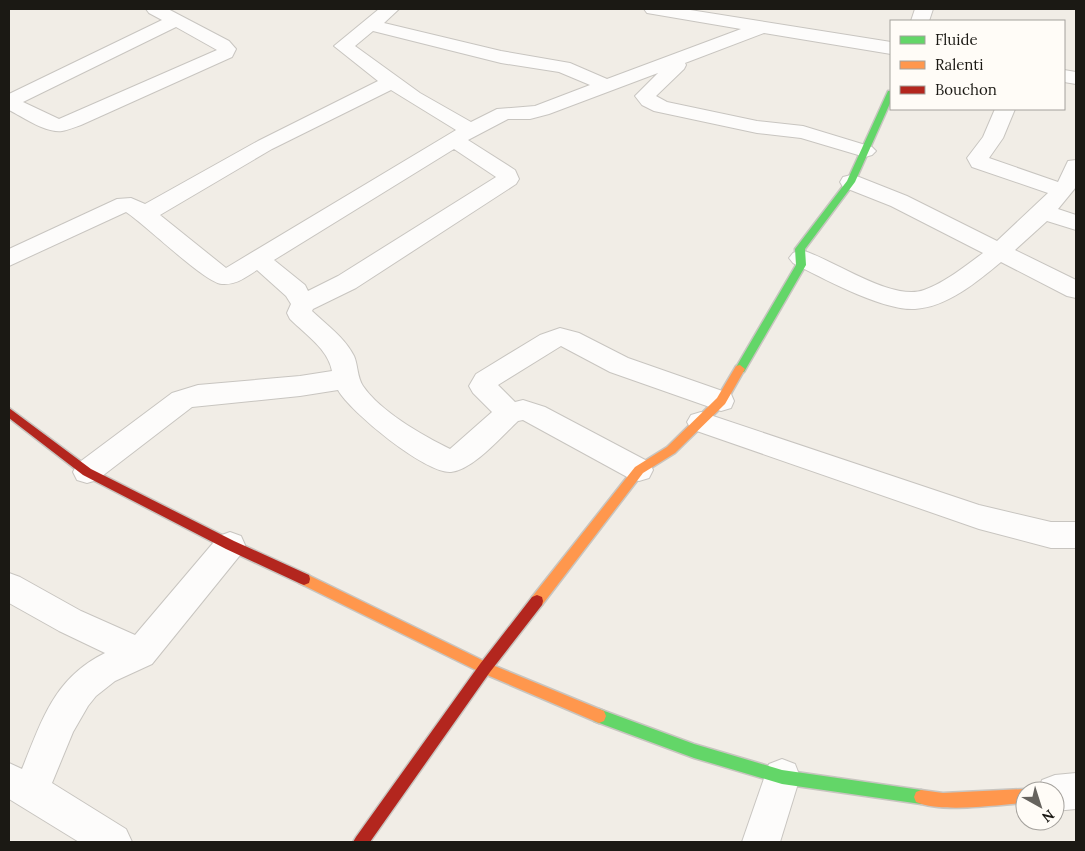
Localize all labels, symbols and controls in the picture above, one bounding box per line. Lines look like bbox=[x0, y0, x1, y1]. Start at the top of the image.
legend bbox=[890, 20, 1065, 110]
text: Fluide bbox=[935, 30, 978, 49]
text: Ralenti bbox=[935, 55, 983, 74]
text: Bouchon bbox=[935, 80, 997, 99]
north arrow bbox=[1015, 781, 1065, 831]
text: N bbox=[1038, 806, 1058, 827]

